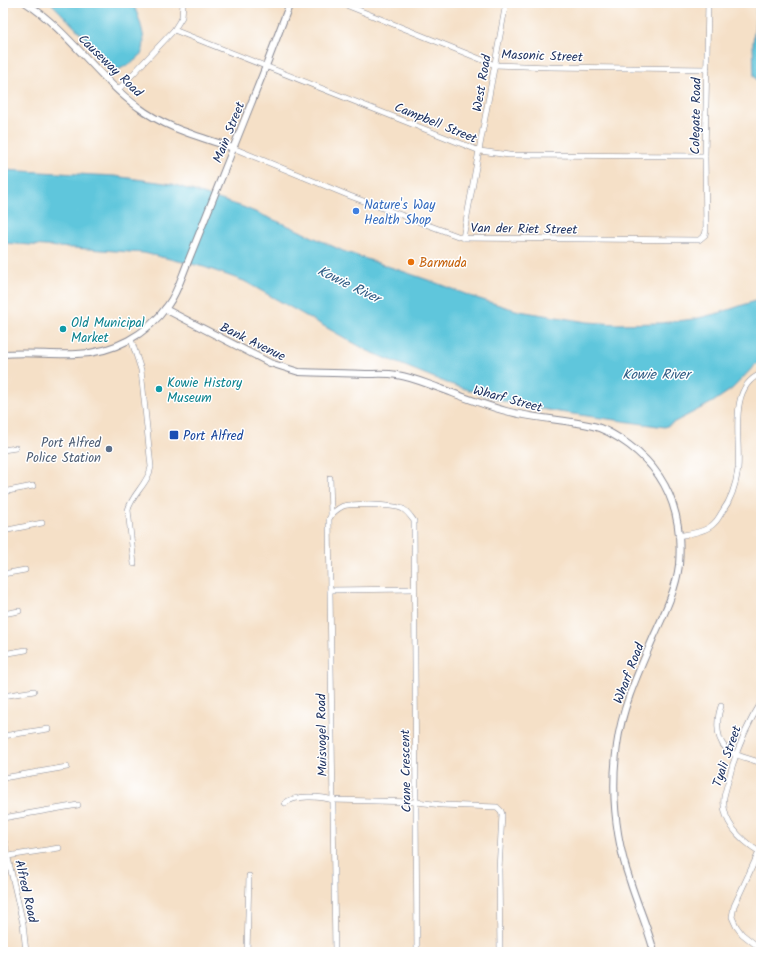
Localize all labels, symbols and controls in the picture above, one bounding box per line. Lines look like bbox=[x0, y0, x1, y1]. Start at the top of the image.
street label: Causeway Road bbox=[73, 29, 148, 103]
street label: Masonic Street bbox=[501, 45, 584, 68]
street label: West Road bbox=[467, 52, 498, 114]
street label: Colegate Road bbox=[685, 77, 708, 155]
street label: Campbell Street bbox=[391, 97, 481, 150]
street label: Main Street bbox=[208, 98, 252, 166]
place label: Nature's Way Health Shop bbox=[364, 195, 436, 231]
marker: Nature's Way Health Shop bbox=[351, 206, 361, 216]
street label: Van der Riet Street bbox=[470, 218, 578, 241]
place label: Barmuda bbox=[419, 253, 467, 274]
marker: Barmuda bbox=[406, 257, 416, 267]
water label: Kowie River bbox=[313, 260, 387, 311]
place label: Old Municipal Market bbox=[71, 313, 145, 349]
street label: Bank Avenue bbox=[216, 317, 289, 367]
marker: Old Municipal Market bbox=[58, 324, 68, 334]
water label: Kowie River bbox=[622, 364, 693, 386]
place label: Kowie History Museum bbox=[167, 373, 243, 409]
street label: Wharf Street bbox=[471, 380, 545, 419]
marker: Kowie History Museum bbox=[154, 384, 164, 394]
place label: Port Alfred bbox=[183, 426, 244, 447]
marker: Port Alfred bbox=[168, 429, 180, 441]
place label: Port Alfred Police Station bbox=[26, 433, 102, 469]
marker: Port Alfred Police Station bbox=[104, 444, 114, 454]
street label: Wharf Road bbox=[608, 640, 651, 707]
street label: Muisvogel Road bbox=[311, 693, 334, 777]
street label: Tyali Street bbox=[707, 722, 748, 790]
street label: Crane Crescent bbox=[395, 728, 418, 813]
street label: Alfred Road bbox=[8, 858, 43, 925]

